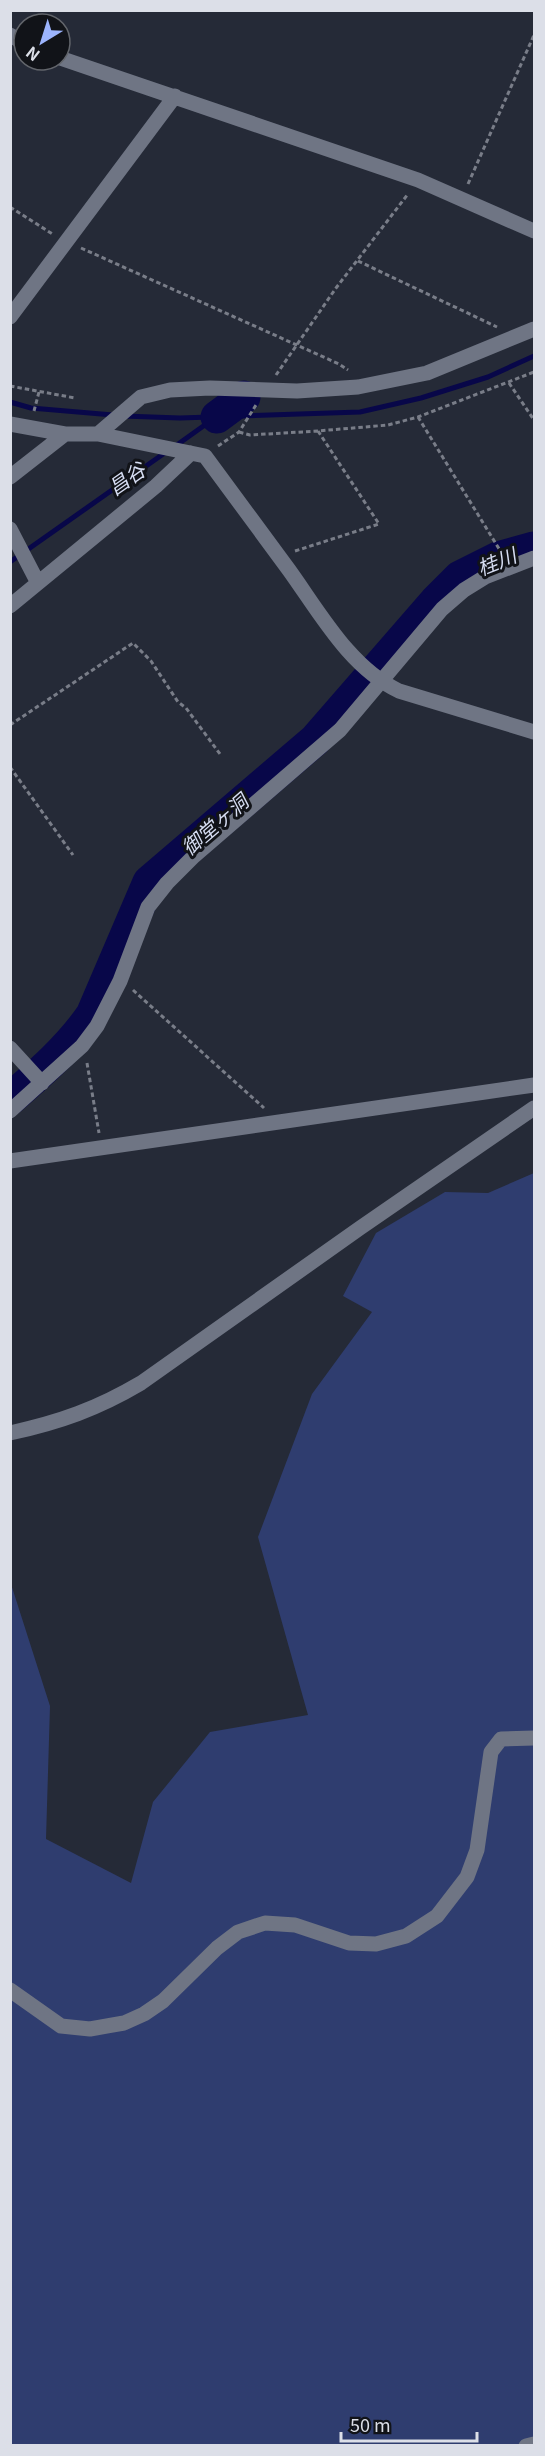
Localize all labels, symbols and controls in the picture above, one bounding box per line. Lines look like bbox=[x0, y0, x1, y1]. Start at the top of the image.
north arrow bbox=[12, 12, 72, 72]
text: N bbox=[20, 41, 44, 68]
water label: 昌谷 bbox=[101, 453, 152, 501]
water label: 桂川 bbox=[472, 539, 522, 582]
water label: 御堂ヶ洞 bbox=[174, 785, 256, 861]
scale bar bbox=[341, 2405, 478, 2443]
text: 50 m bbox=[350, 2411, 391, 2437]

